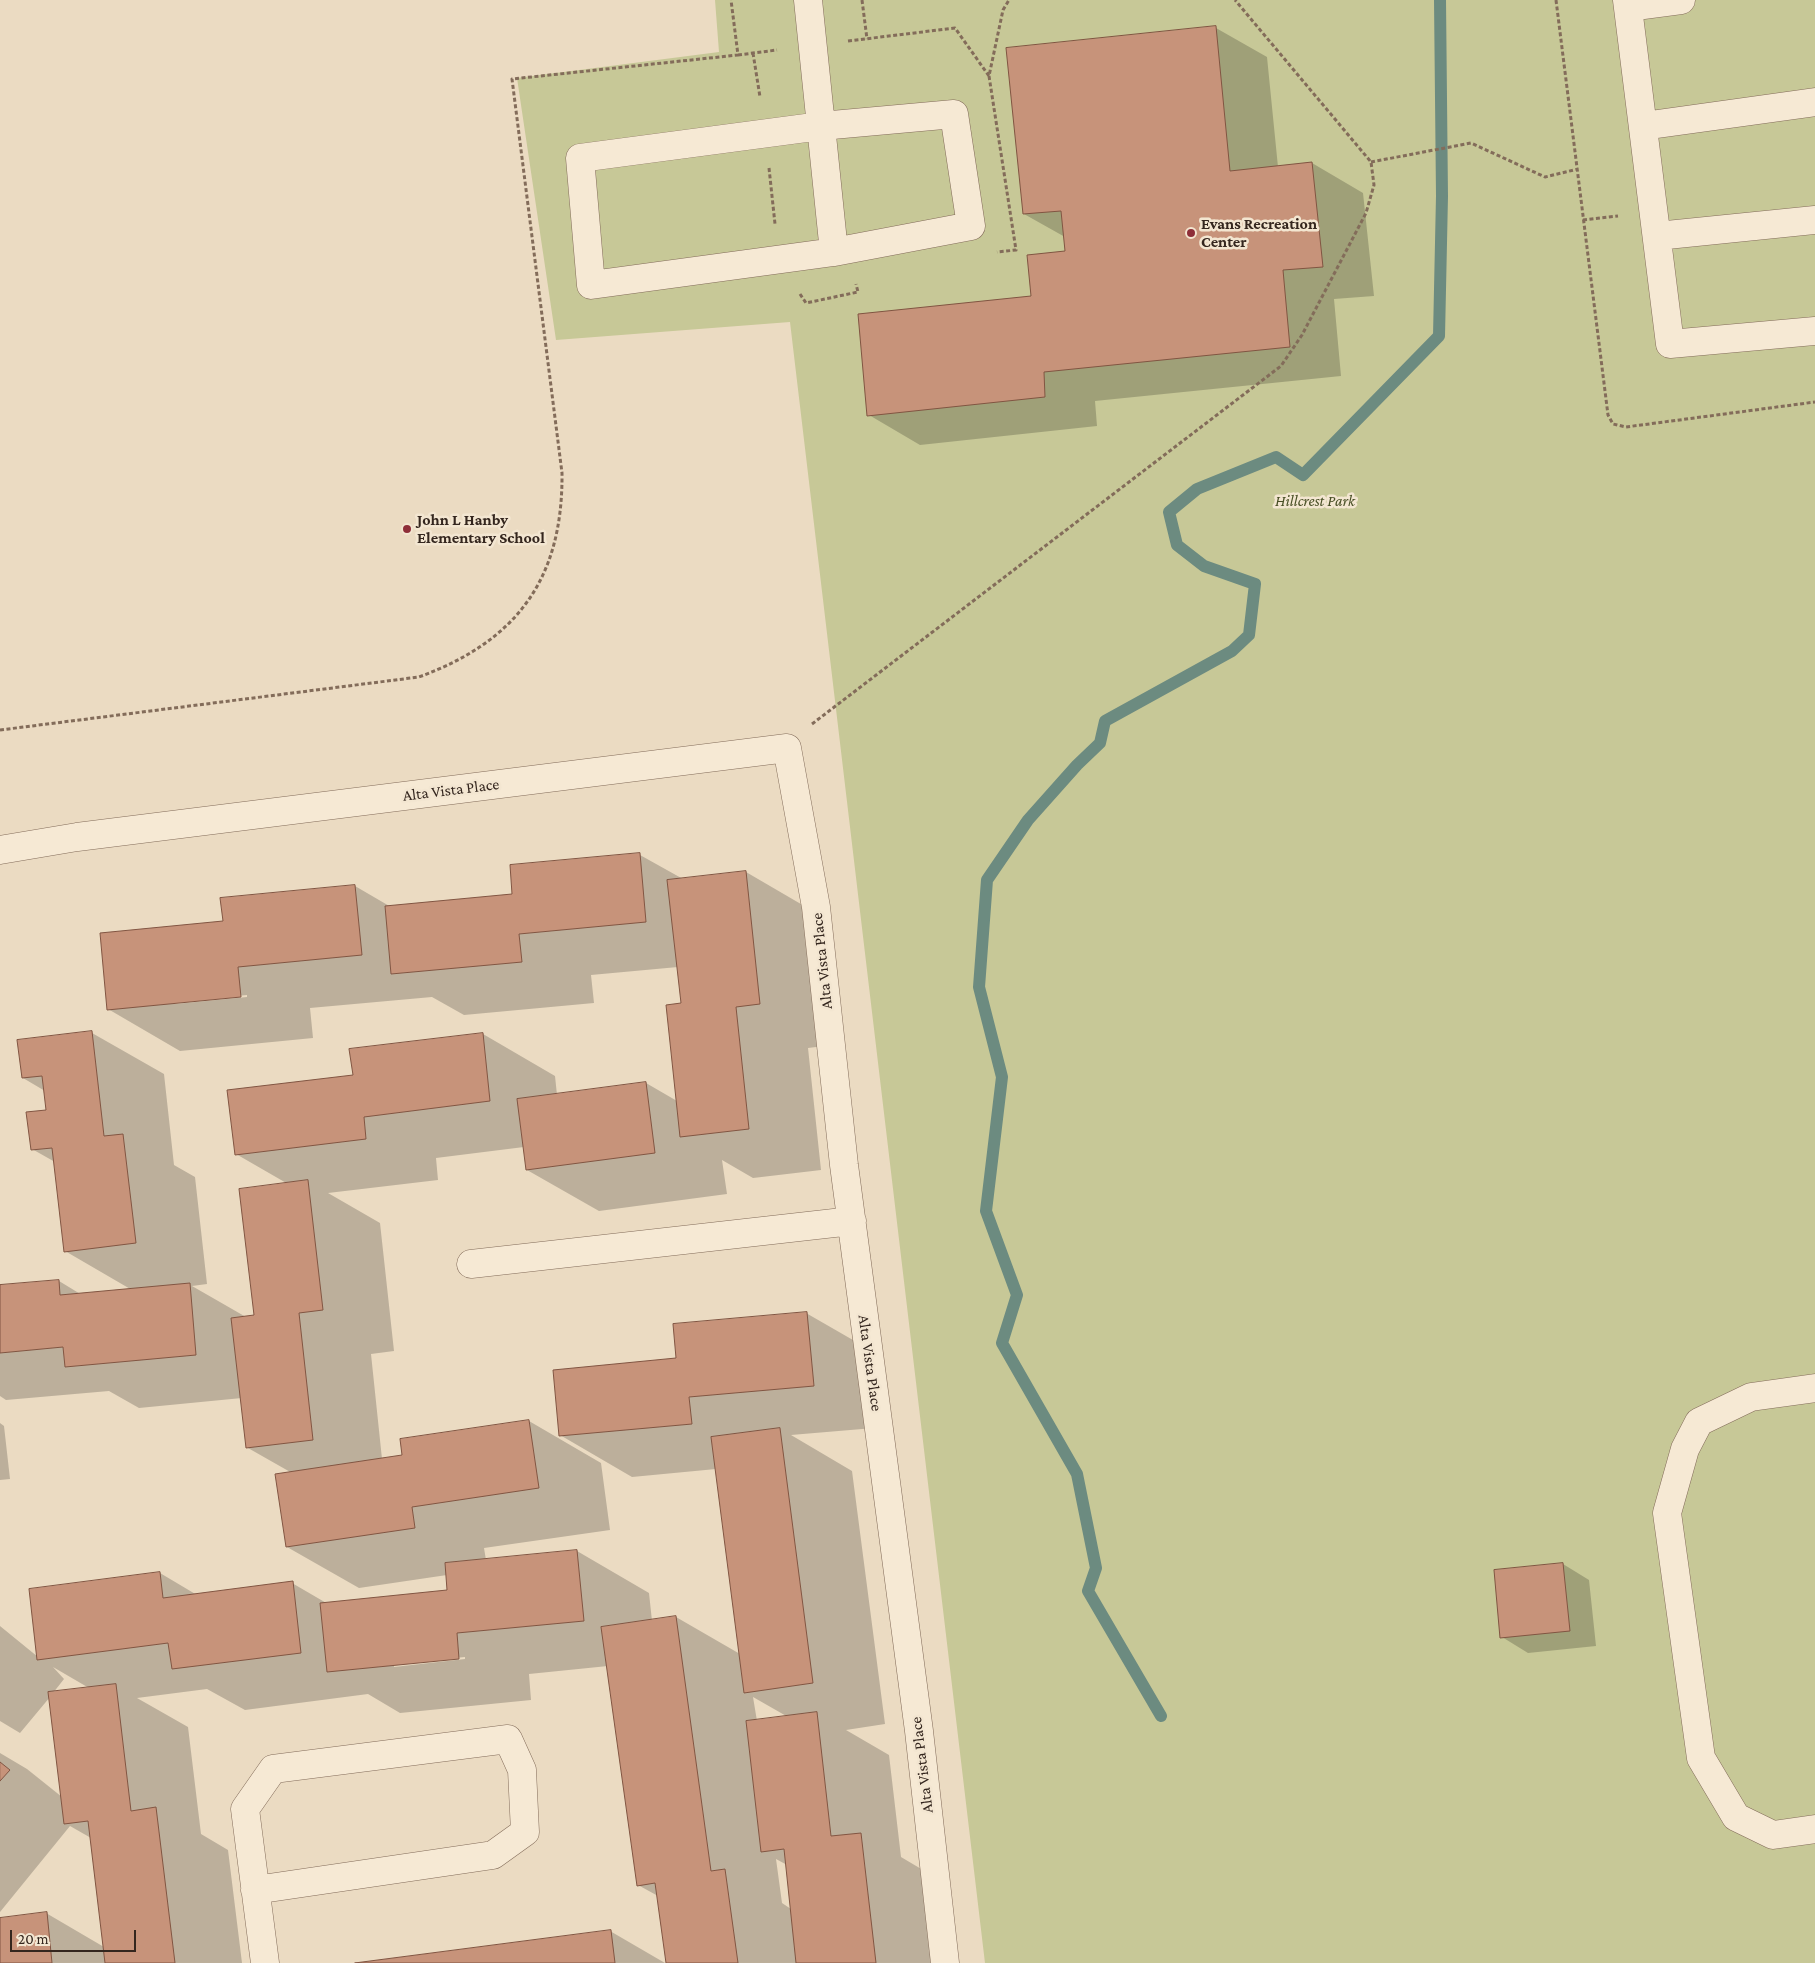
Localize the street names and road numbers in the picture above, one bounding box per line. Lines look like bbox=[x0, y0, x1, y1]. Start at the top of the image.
street label: Alta Vista Place bbox=[402, 775, 500, 805]
street label: Alta Vista Place bbox=[807, 912, 837, 1010]
street label: Alta Vista Place bbox=[854, 1314, 886, 1412]
street label: Alta Vista Place bbox=[907, 1716, 937, 1814]

